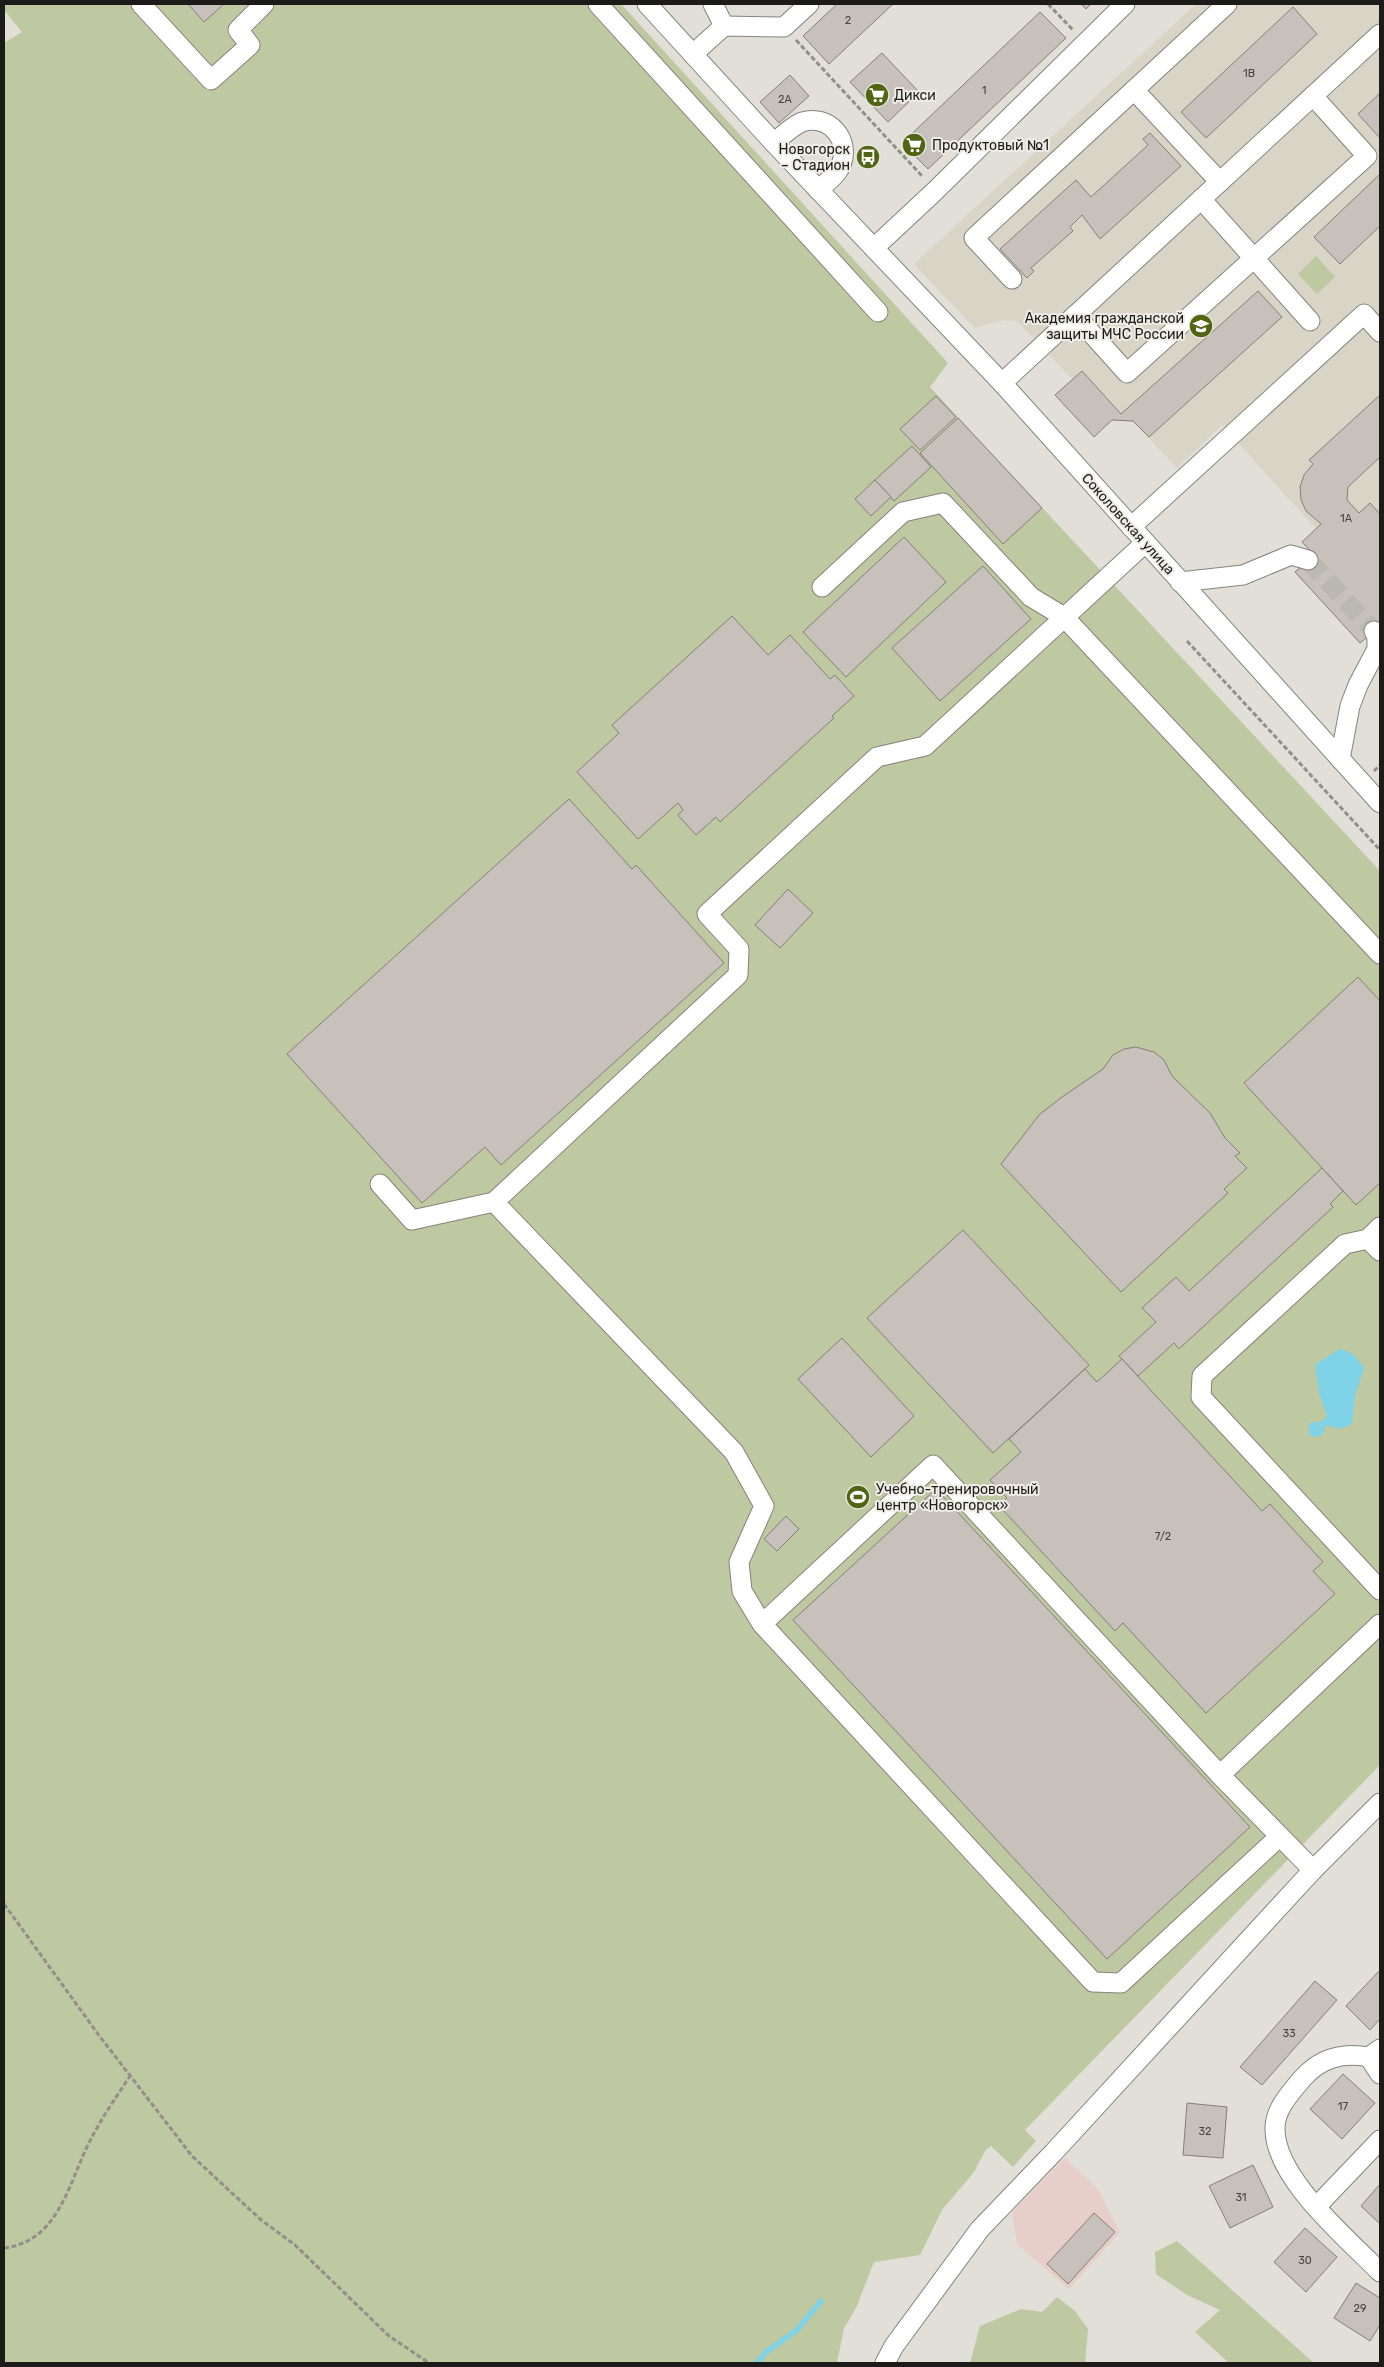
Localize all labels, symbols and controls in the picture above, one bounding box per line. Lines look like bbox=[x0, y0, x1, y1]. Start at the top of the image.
house number: 2 bbox=[845, 14, 851, 27]
house number: 1В bbox=[1243, 67, 1255, 80]
supermarket icon: Дикси bbox=[864, 82, 890, 108]
house number: 1 bbox=[982, 84, 986, 97]
place label: Дикси bbox=[894, 87, 936, 104]
house number: 2А bbox=[778, 93, 793, 106]
supermarket icon: Продуктовый №1 bbox=[901, 132, 927, 158]
place label: Продуктовый №1 bbox=[932, 137, 1049, 154]
place label: Новогорск – Стадион bbox=[779, 141, 850, 174]
bus stop icon: Новогорск – Стадион bbox=[855, 144, 881, 170]
place label: Академия гражданской защиты МЧС России bbox=[1025, 310, 1184, 343]
school or university icon: Академия гражданской защиты МЧС России bbox=[1188, 313, 1214, 339]
street label: Соколовская улица bbox=[1078, 470, 1178, 578]
house number: 1А bbox=[1340, 512, 1353, 525]
place label: Учебно-тренировочный центр «Новогорск» bbox=[876, 1481, 1039, 1514]
sports icon: Учебно-тренировочный центр «Новогорск» bbox=[845, 1484, 871, 1510]
house number: 7/2 bbox=[1155, 1530, 1171, 1543]
house number: 33 bbox=[1282, 2027, 1296, 2040]
house number: 17 bbox=[1338, 2100, 1349, 2113]
house number: 32 bbox=[1198, 2125, 1212, 2138]
house number: 31 bbox=[1235, 2191, 1247, 2204]
house number: 30 bbox=[1298, 2254, 1312, 2267]
house number: 29 bbox=[1354, 2302, 1366, 2315]

